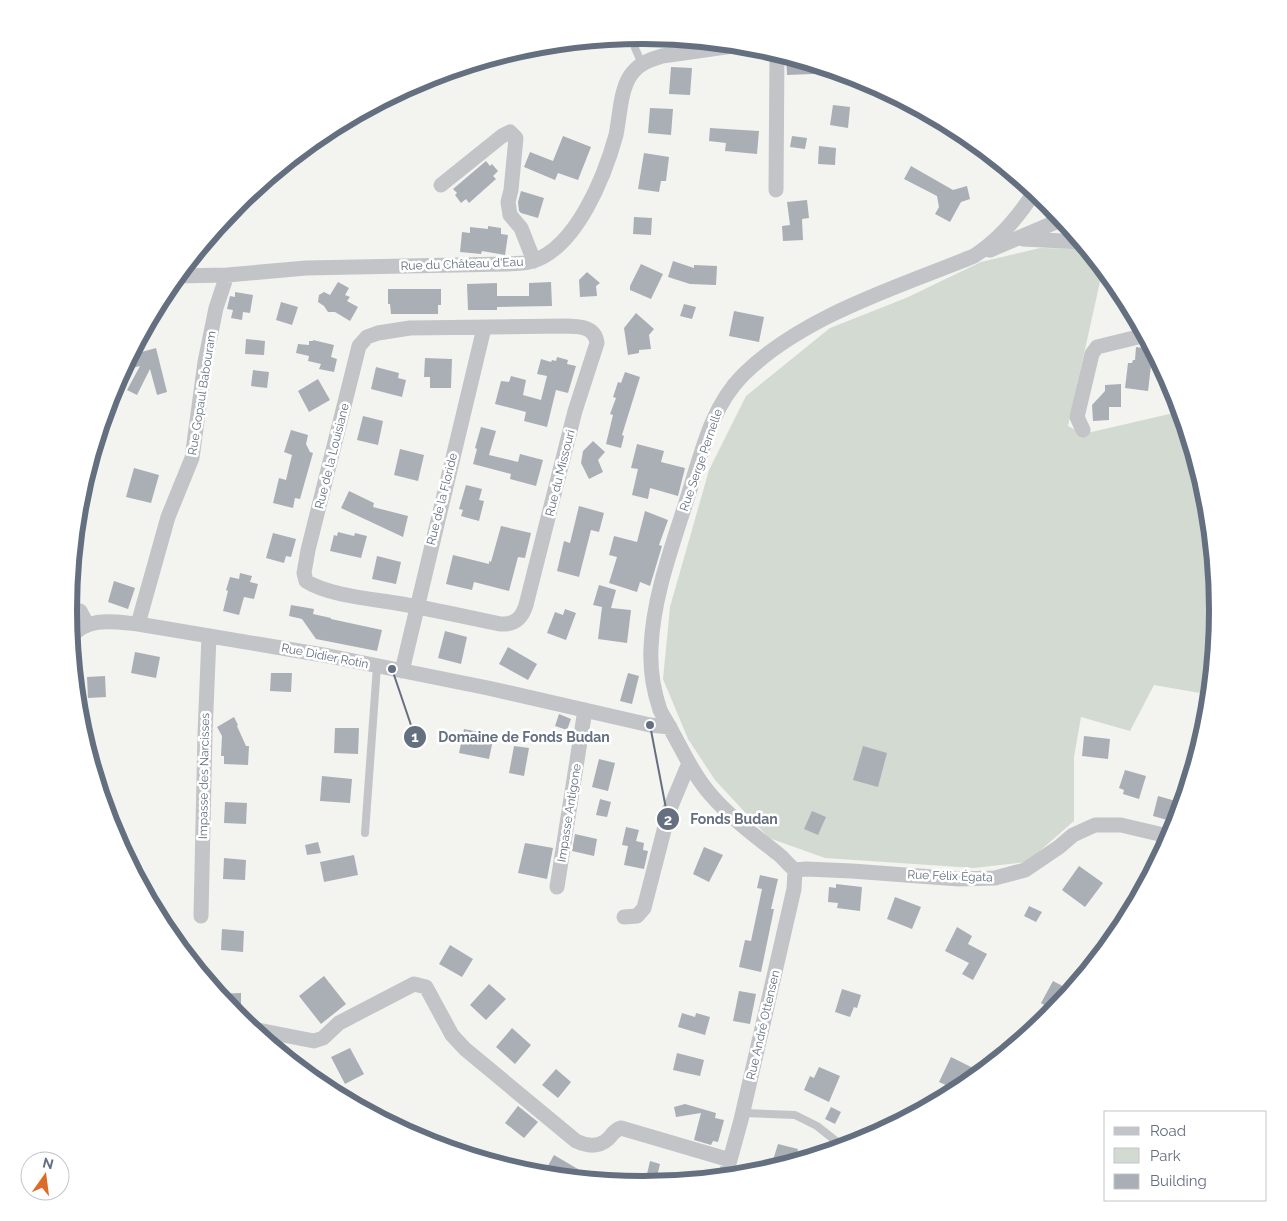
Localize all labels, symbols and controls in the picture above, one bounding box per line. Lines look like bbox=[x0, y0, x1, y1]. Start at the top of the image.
street label: Rue du Château d'Eau bbox=[400, 255, 524, 273]
street label: Rue Gopaul Babouram bbox=[185, 330, 219, 456]
street label: Rue de la Louisiane bbox=[312, 402, 352, 510]
street label: Rue Serge Pernelle bbox=[677, 407, 725, 513]
street label: Rue du Missouri bbox=[543, 428, 577, 518]
street label: Rue de la Floride bbox=[424, 452, 460, 546]
street label: Rue Didier Rotin bbox=[280, 641, 370, 671]
street label: Impasse des Narcisses bbox=[196, 712, 212, 839]
callout: Domaine de Fonds Budan bbox=[403, 723, 619, 752]
text: 1 bbox=[411, 728, 419, 746]
text: Domaine de Fonds Budan bbox=[438, 729, 610, 745]
street label: Impasse Antigone bbox=[554, 763, 584, 863]
callout: Fonds Budan bbox=[655, 805, 788, 834]
text: 2 bbox=[664, 811, 672, 829]
text: Fonds Budan bbox=[690, 811, 778, 827]
street label: Rue Félix Égata bbox=[907, 868, 993, 884]
street label: Rue André Ottensen bbox=[744, 969, 782, 1081]
legend bbox=[1104, 1111, 1267, 1201]
text: Road bbox=[1150, 1122, 1186, 1140]
text: Park bbox=[1150, 1147, 1181, 1165]
north arrow bbox=[20, 1151, 70, 1201]
text: N bbox=[41, 1154, 55, 1172]
text: Building bbox=[1150, 1172, 1207, 1190]

